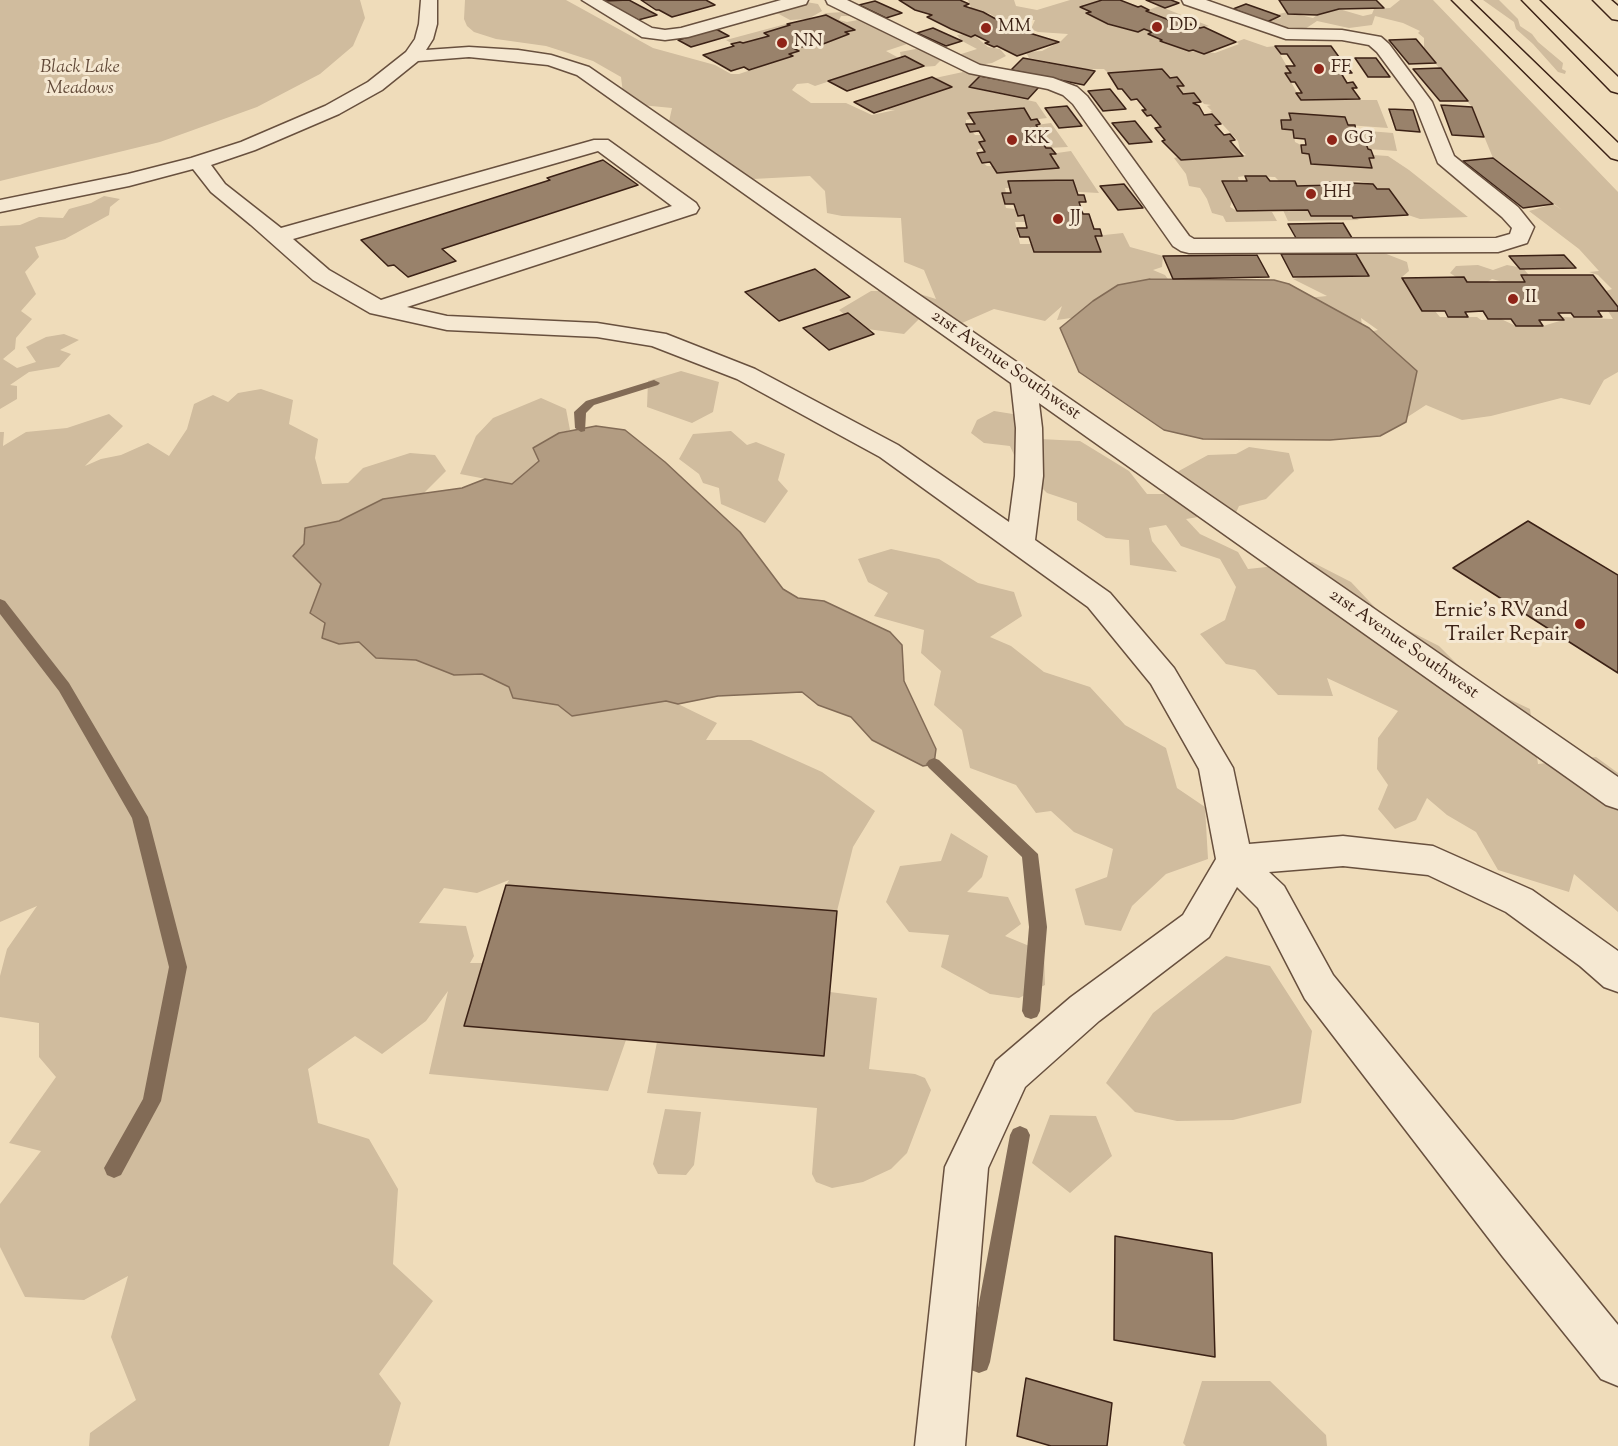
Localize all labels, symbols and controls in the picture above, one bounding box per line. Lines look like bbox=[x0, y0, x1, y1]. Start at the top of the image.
place label: DD bbox=[1169, 16, 1198, 38]
place label: MM bbox=[998, 17, 1031, 39]
marker: DD bbox=[1150, 20, 1164, 34]
marker: MM bbox=[979, 21, 993, 35]
place label: NN bbox=[794, 32, 823, 54]
marker: NN bbox=[775, 36, 789, 50]
park label: Black Lake Meadows bbox=[40, 58, 120, 100]
place label: FF bbox=[1331, 58, 1351, 80]
marker: FF bbox=[1312, 62, 1326, 76]
place label: KK bbox=[1024, 129, 1050, 151]
place label: GG bbox=[1344, 129, 1373, 151]
marker: KK bbox=[1005, 133, 1019, 147]
marker: GG bbox=[1325, 133, 1339, 147]
place label: HH bbox=[1323, 183, 1351, 205]
marker: HH bbox=[1304, 187, 1318, 201]
place label: JJ bbox=[1070, 208, 1080, 230]
marker: JJ bbox=[1051, 212, 1065, 226]
place label: II bbox=[1525, 288, 1537, 310]
marker: II bbox=[1506, 292, 1520, 306]
street label: 21st Avenue Southwest bbox=[926, 306, 1084, 426]
street label: 21st Avenue Southwest bbox=[1324, 585, 1482, 705]
place label: Ernie's RV and Trailer Repair bbox=[1434, 599, 1568, 649]
marker: Ernie's RV and Trailer Repair bbox=[1573, 617, 1587, 631]

